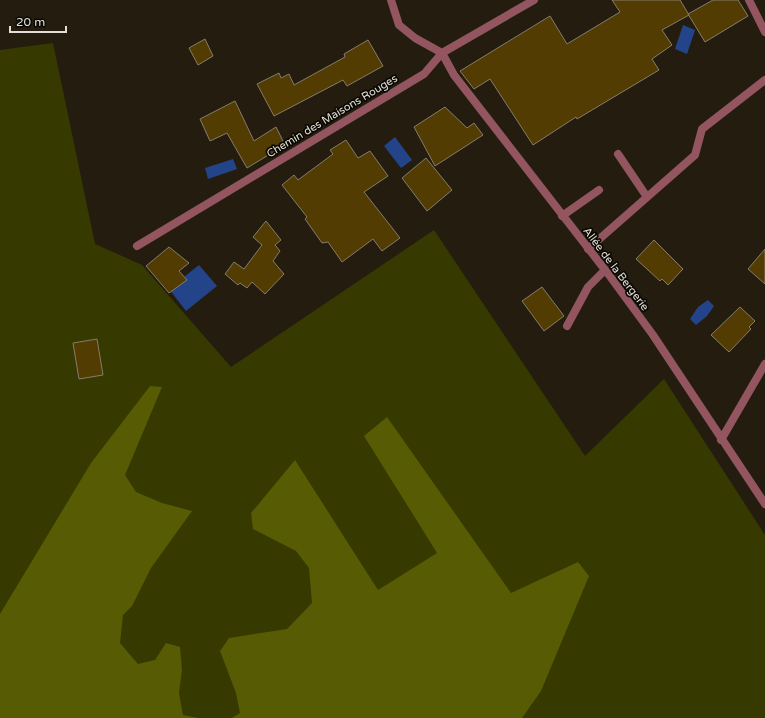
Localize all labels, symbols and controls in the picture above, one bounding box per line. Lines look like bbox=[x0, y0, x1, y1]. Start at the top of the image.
scale bar bbox=[10, 8, 66, 34]
text: 20 m bbox=[16, 15, 45, 29]
street label: Chemin des Maisons Rouges bbox=[264, 72, 400, 160]
street label: Allée de la Bergerie bbox=[580, 225, 652, 313]

